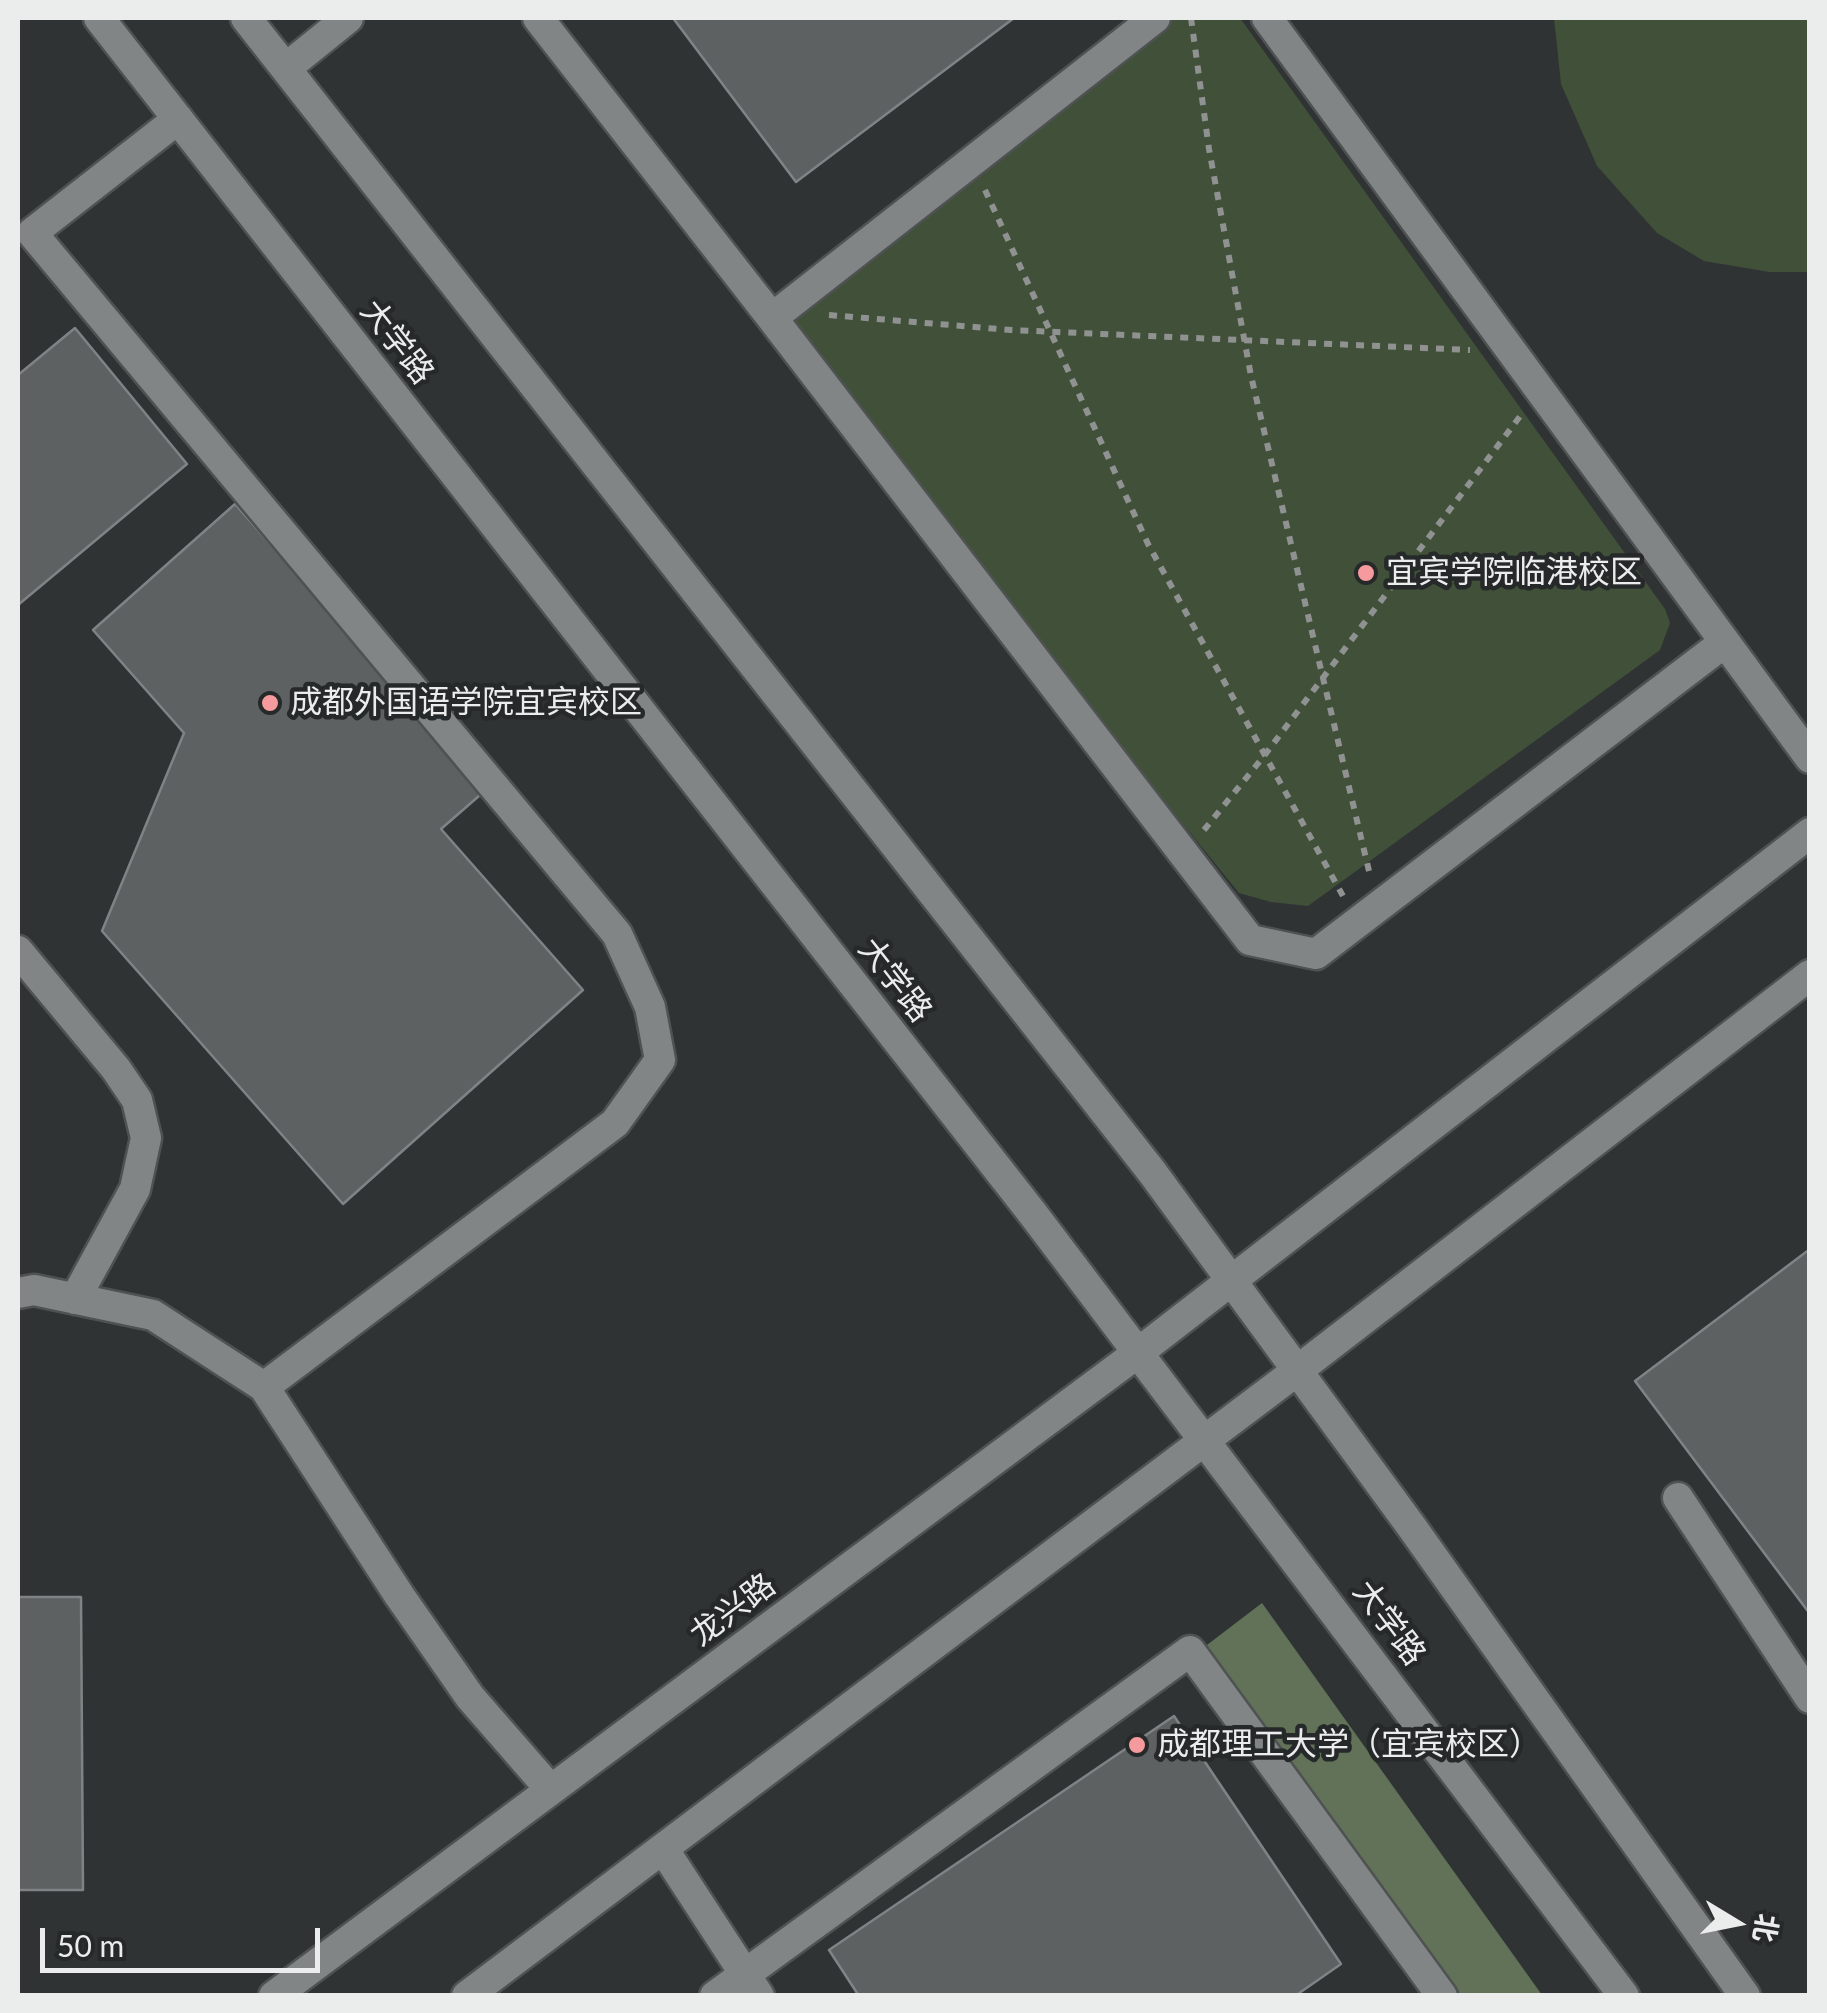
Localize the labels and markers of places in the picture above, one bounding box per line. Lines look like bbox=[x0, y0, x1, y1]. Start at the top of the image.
place label: 宜宾学院临港校区 bbox=[1386, 554, 1642, 592]
marker: 宜宾学院临港校区 bbox=[1355, 562, 1377, 584]
place label: 成都外国语学院宜宾校区 bbox=[290, 684, 642, 722]
marker: 成都外国语学院宜宾校区 bbox=[259, 692, 281, 714]
place label: 成都理工大学（宜宾校区） bbox=[1157, 1726, 1541, 1764]
marker: 成都理工大学（宜宾校区） bbox=[1126, 1734, 1148, 1756]

